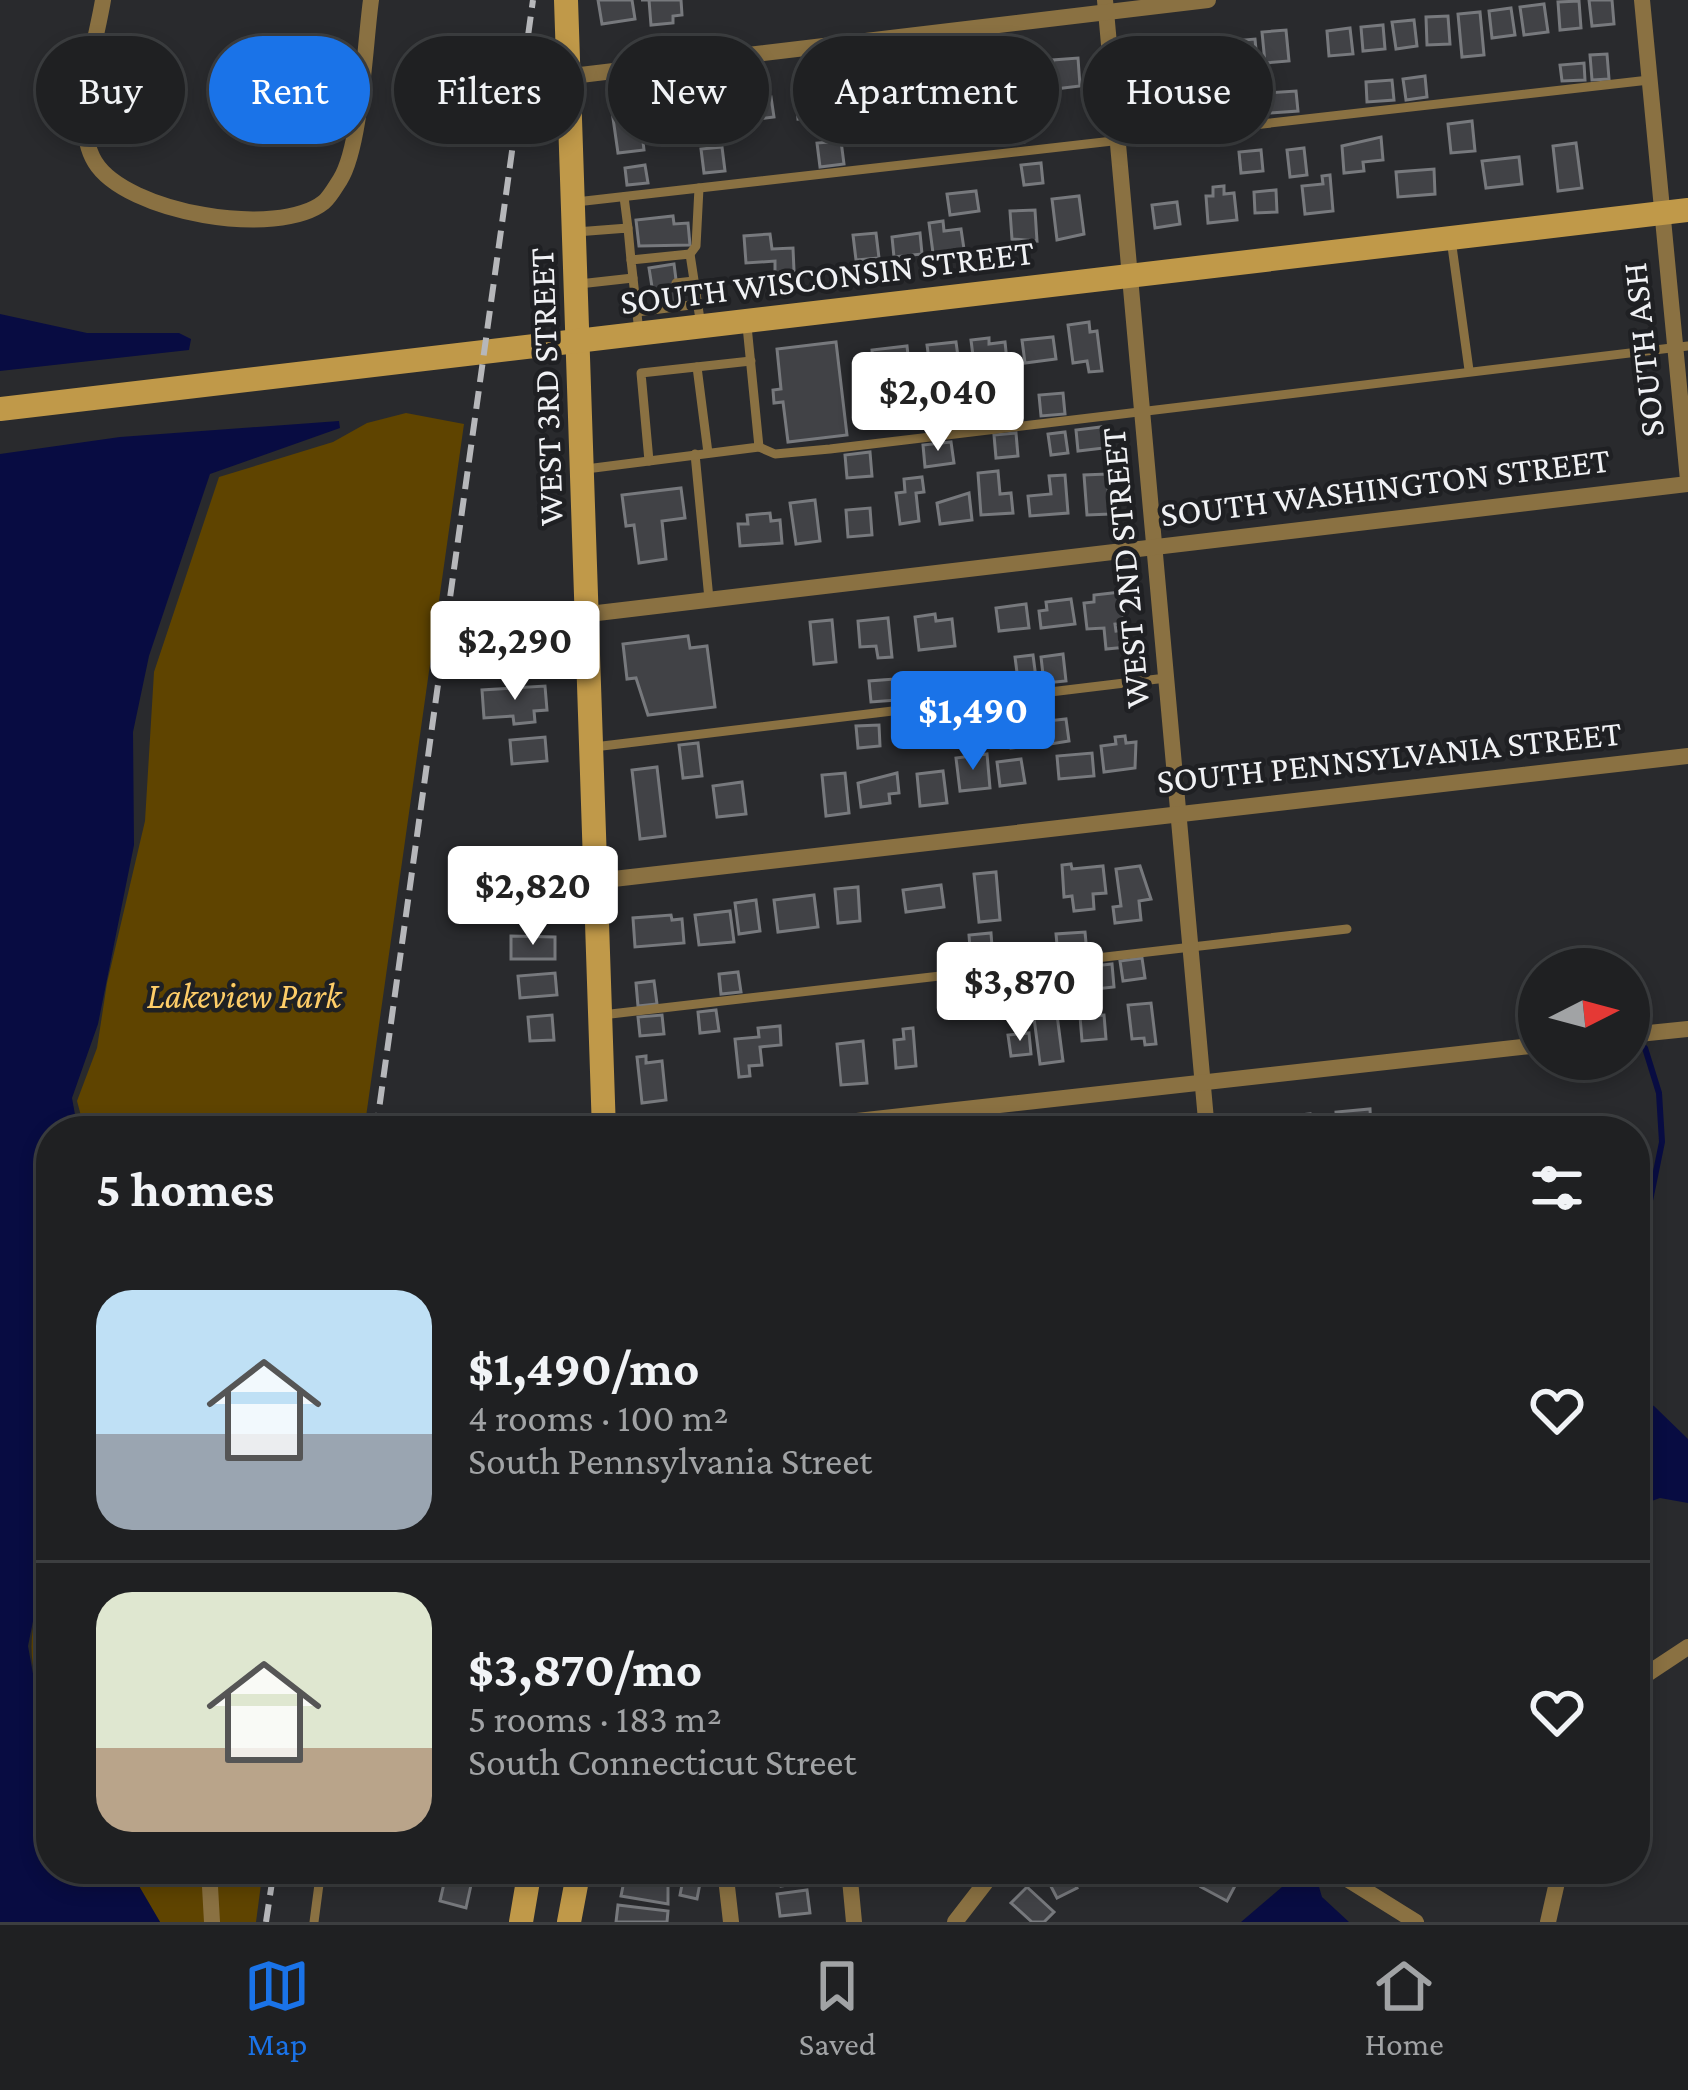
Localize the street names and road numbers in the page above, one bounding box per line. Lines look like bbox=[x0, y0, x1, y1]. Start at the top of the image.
street label: SOUTH WISCONSIN STREET bbox=[618, 232, 1037, 322]
street label: WEST 3RD STREET bbox=[521, 247, 571, 527]
street label: SOUTH ASH bbox=[1614, 261, 1672, 439]
street label: WEST 2ND STREET bbox=[1093, 426, 1157, 710]
street label: SOUTH WASHINGTON STREET bbox=[1158, 440, 1612, 534]
street label: SOUTH PENNSYLVANIA STREET bbox=[1155, 713, 1623, 801]

